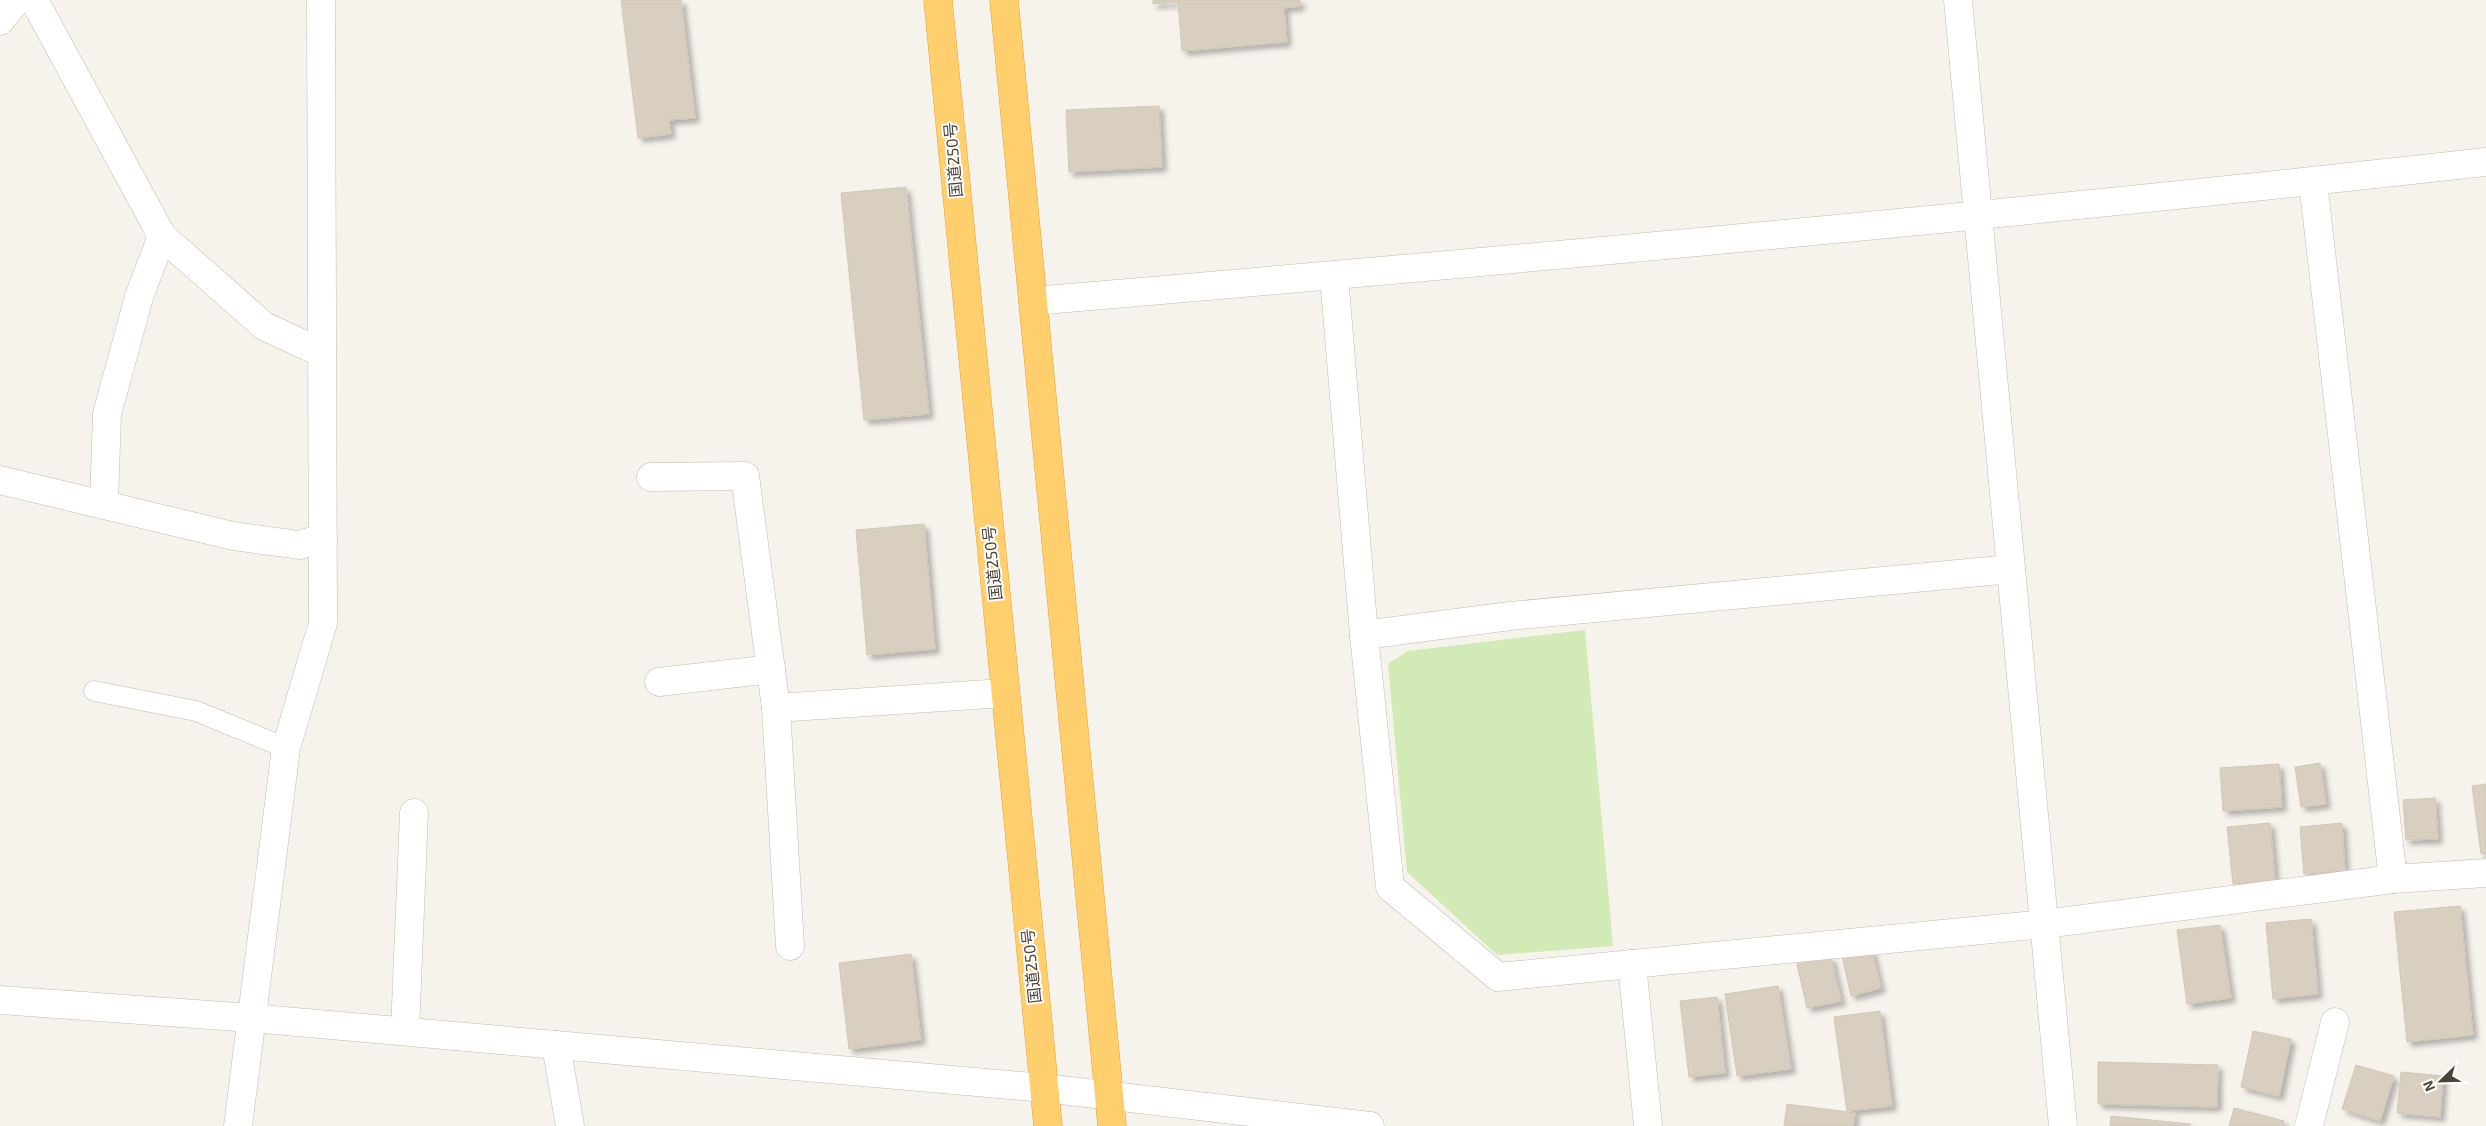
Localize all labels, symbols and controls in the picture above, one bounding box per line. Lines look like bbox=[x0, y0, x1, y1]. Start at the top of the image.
street label: 国道250号 bbox=[940, 122, 965, 198]
street label: 国道250号 bbox=[978, 525, 1005, 601]
street label: 国道250号 bbox=[1017, 928, 1044, 1004]
north arrow bbox=[2416, 1056, 2466, 1106]
text: N bbox=[2419, 1078, 2438, 1094]

